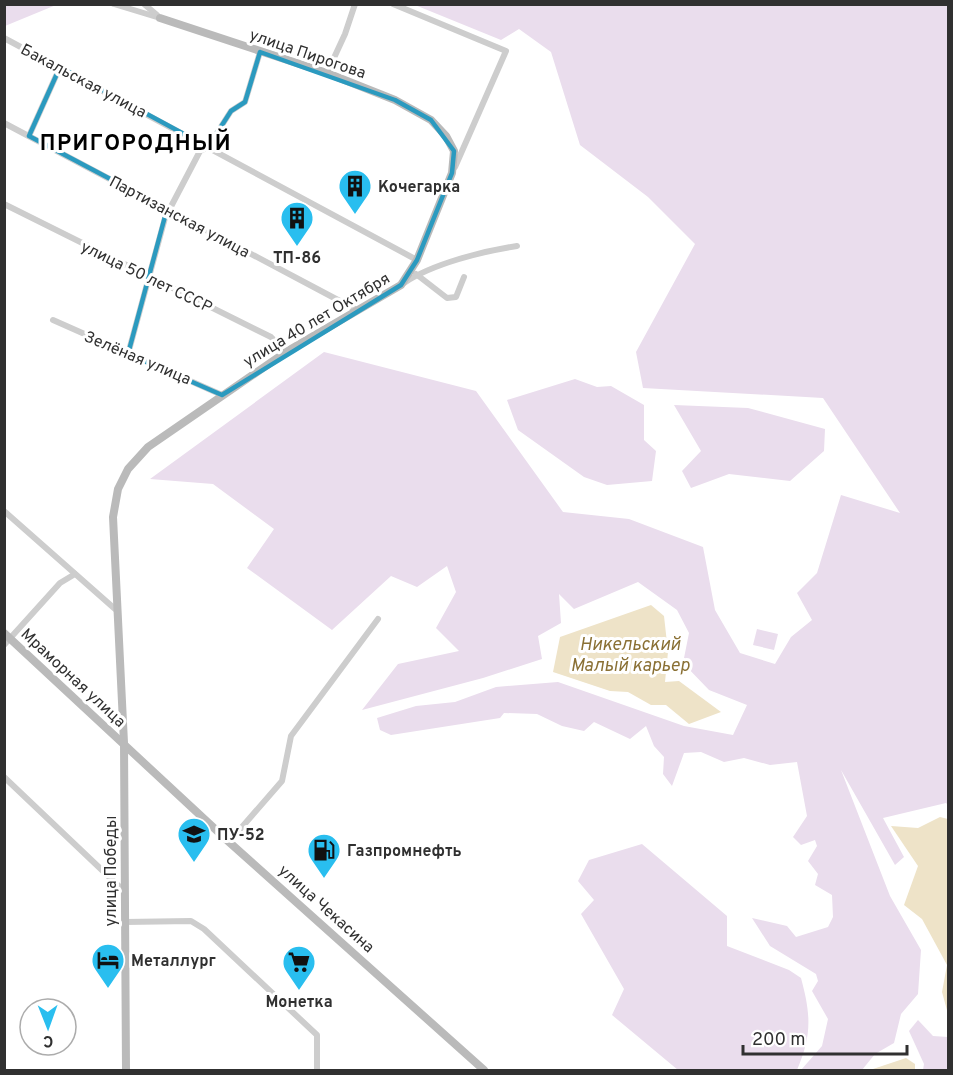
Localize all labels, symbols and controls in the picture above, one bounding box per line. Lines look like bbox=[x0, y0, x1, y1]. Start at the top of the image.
street label: улица Пирогова bbox=[247, 26, 368, 84]
street label: Бакальская улица bbox=[17, 40, 149, 123]
district label: ПРИГОРОДНЫЙ bbox=[40, 128, 232, 158]
building icon: Кочегарка bbox=[337, 168, 373, 215]
street label: Партизанская улица bbox=[105, 172, 253, 263]
place label: Кочегарка bbox=[378, 178, 460, 198]
building icon: ТП-86 bbox=[279, 200, 315, 247]
street label: улица 50 лет СССР bbox=[77, 237, 215, 318]
place label: ТП-86 bbox=[273, 249, 321, 269]
street label: улица 40 лет Октября bbox=[240, 269, 394, 372]
street label: Зелёная улица bbox=[81, 327, 194, 390]
street label: Мраморная улица bbox=[16, 625, 129, 732]
water label: Никельский Малый карьер bbox=[570, 634, 690, 678]
street label: улица Победы bbox=[102, 816, 122, 926]
school or university icon: ПУ-52 bbox=[176, 816, 212, 863]
place label: ПУ-52 bbox=[217, 826, 264, 846]
fuel station icon: Газпромнефть bbox=[306, 832, 342, 879]
place label: Газпромнефть bbox=[347, 842, 462, 862]
street label: улица Чекасина bbox=[273, 861, 378, 958]
hotel icon: Металлург bbox=[90, 942, 126, 989]
supermarket icon: Монетка bbox=[281, 944, 317, 991]
place label: Металлург bbox=[131, 952, 216, 972]
place label: Монетка bbox=[265, 993, 333, 1013]
north arrow bbox=[18, 997, 78, 1057]
scale bar bbox=[743, 1018, 906, 1056]
text: 200 m bbox=[752, 1029, 805, 1052]
text: С bbox=[43, 1030, 54, 1050]

